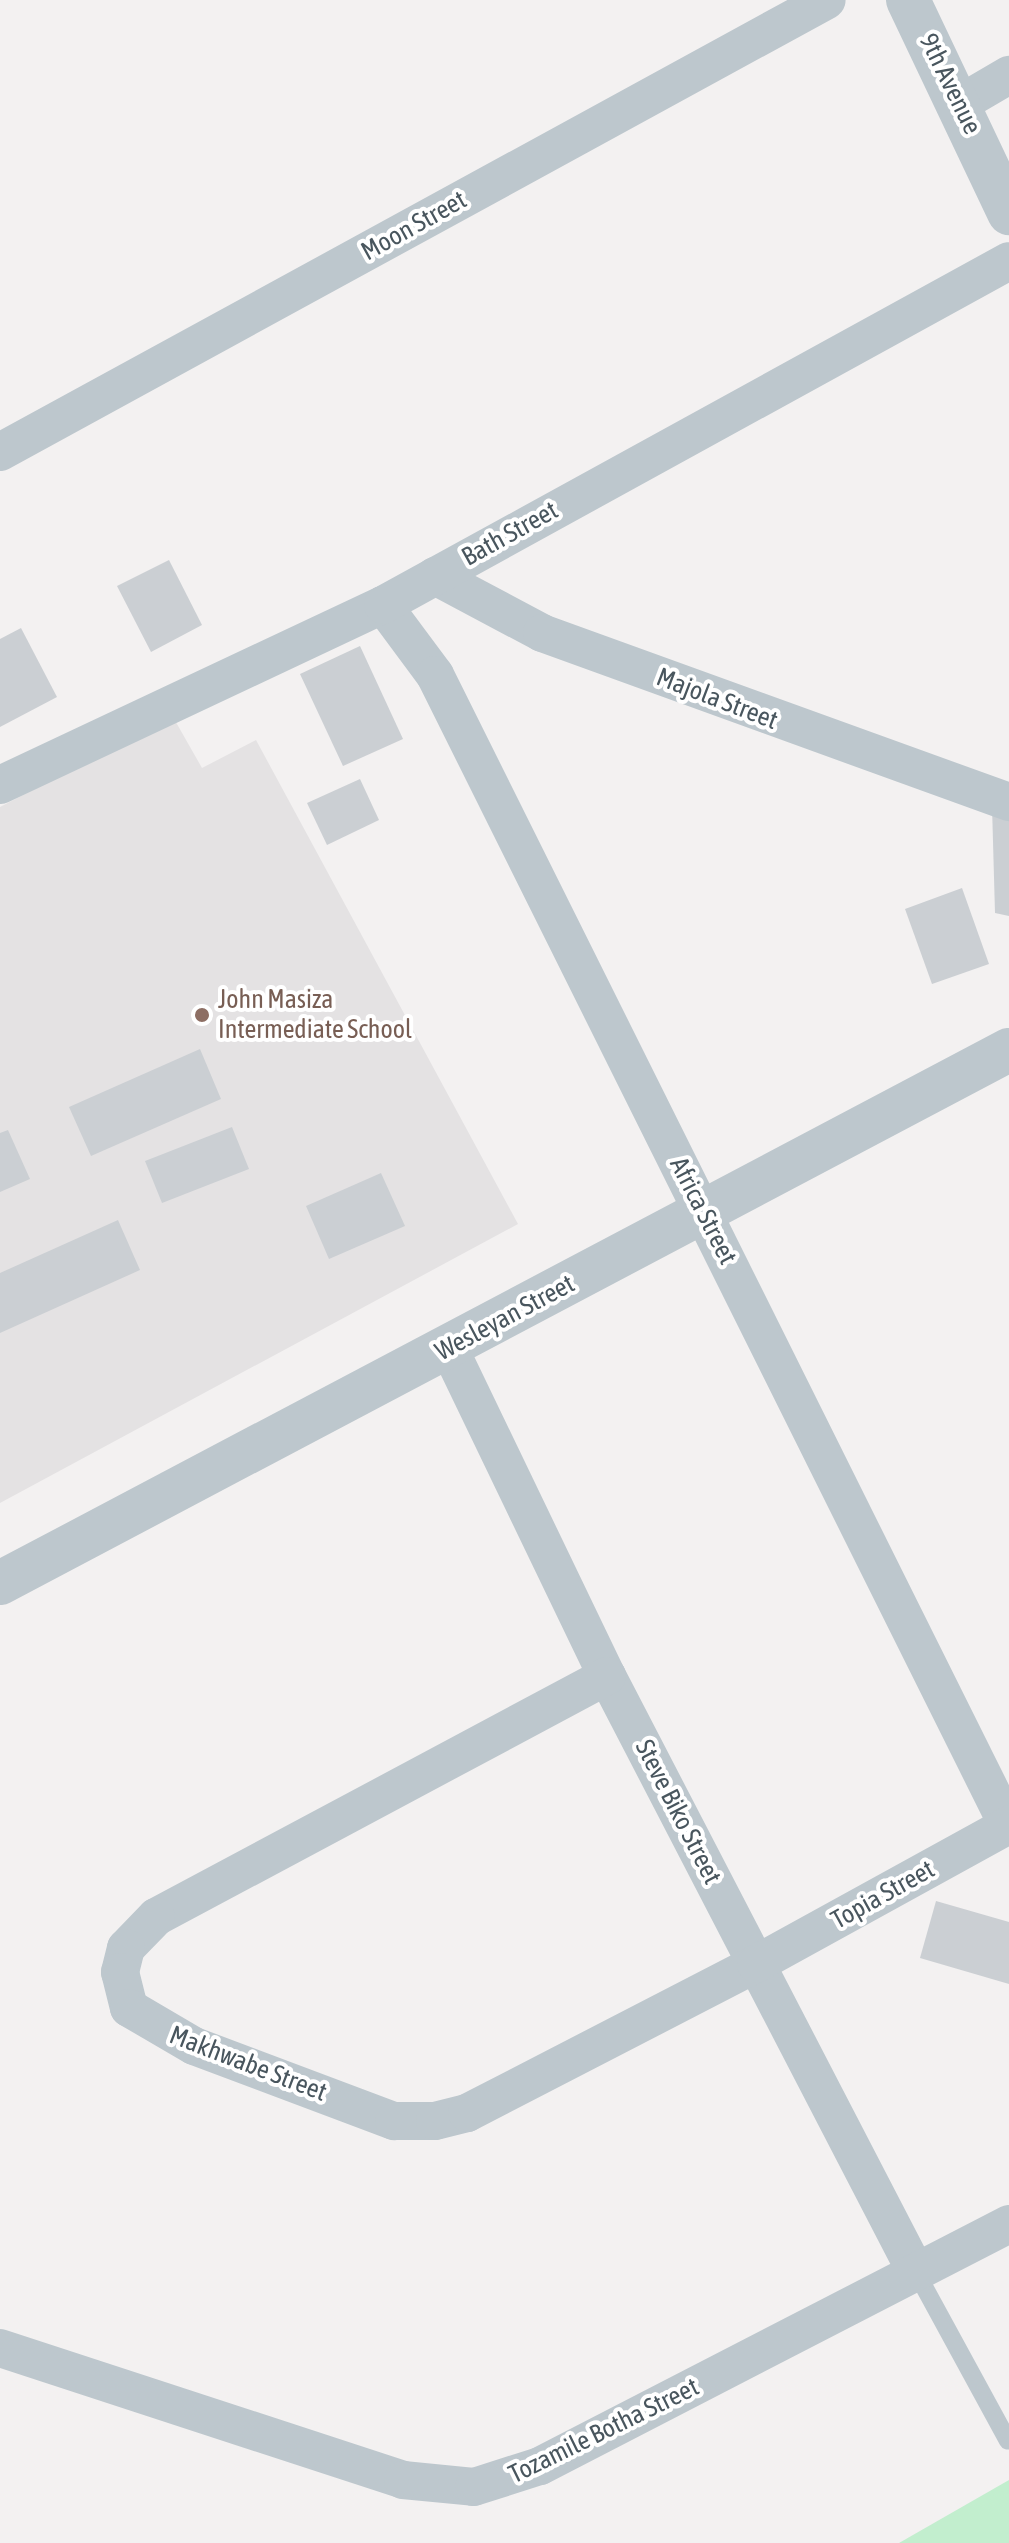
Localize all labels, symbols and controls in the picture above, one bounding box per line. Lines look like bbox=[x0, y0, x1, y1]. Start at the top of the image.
street label: 9th Avenue bbox=[912, 29, 988, 139]
street label: Moon Street bbox=[356, 184, 472, 268]
street label: Bath Street bbox=[456, 495, 564, 573]
street label: Majola Street bbox=[652, 662, 782, 736]
place label: John Masiza Intermediate School bbox=[218, 984, 412, 1046]
marker: John Masiza Intermediate School bbox=[193, 1006, 211, 1024]
street label: Africa Street bbox=[663, 1152, 743, 1270]
street label: Wesleyan Street bbox=[430, 1268, 580, 1368]
street label: Steve Biko Street bbox=[628, 1735, 728, 1889]
street label: Topia Street bbox=[826, 1854, 940, 1936]
street label: Makhwabe Street bbox=[165, 2020, 331, 2108]
street label: Tozamile Botha Street bbox=[504, 2372, 704, 2490]

